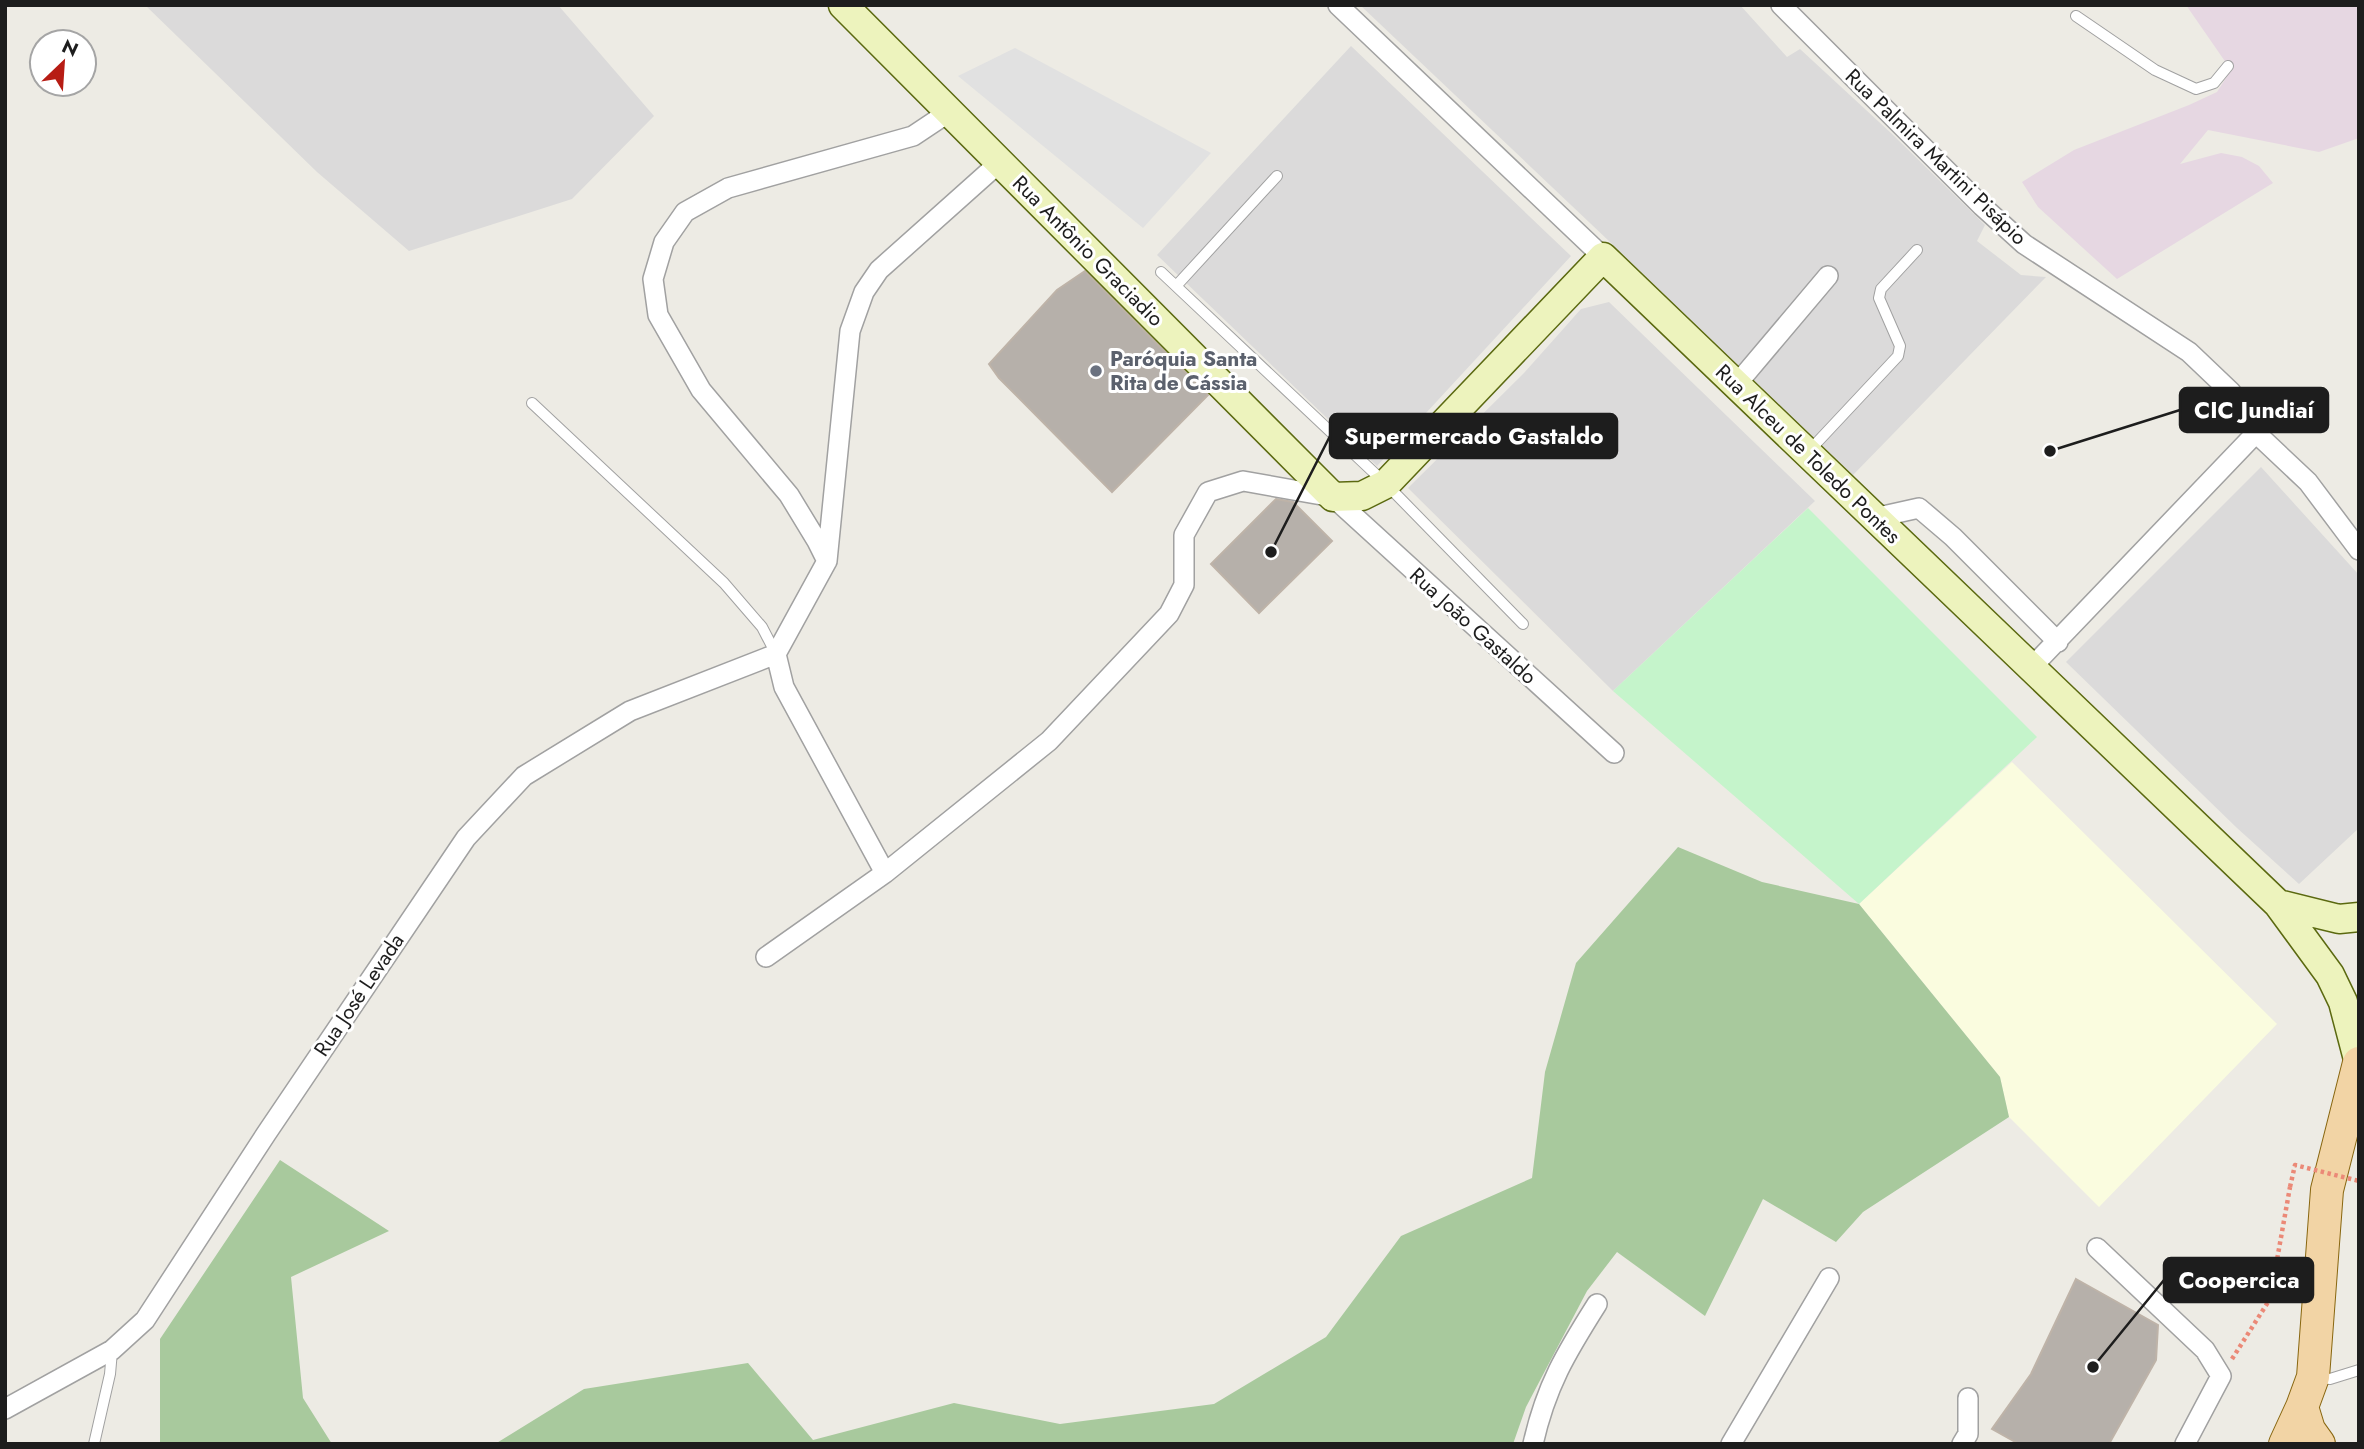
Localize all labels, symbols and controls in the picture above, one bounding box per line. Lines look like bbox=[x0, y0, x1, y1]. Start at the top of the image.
north arrow bbox=[28, 28, 98, 98]
text: N bbox=[57, 33, 83, 63]
street label: Rua Palmira Martini Pisápio bbox=[1838, 62, 2034, 252]
street label: Rua Antônio Graciadio bbox=[1006, 169, 1170, 333]
place label: Paróquia Santa Rita de Cássia bbox=[1110, 344, 1257, 398]
street label: Rua Alceu de Toledo Pontes bbox=[1709, 357, 1907, 551]
marker: Paróquia Santa Rita de Cássia bbox=[1088, 363, 1104, 379]
callout: CIC Jundiaí bbox=[2180, 388, 2328, 432]
text: CIC Jundiaí bbox=[2194, 393, 2316, 427]
callout: Supermercado Gastaldo bbox=[1330, 414, 1617, 458]
text: Supermercado Gastaldo bbox=[1344, 419, 1604, 453]
street label: Rua João Gastaldo bbox=[1403, 561, 1543, 691]
street label: Rua José Levada bbox=[307, 927, 411, 1063]
callout: Coopercica bbox=[2164, 1258, 2313, 1302]
text: Coopercica bbox=[2178, 1263, 2300, 1297]

